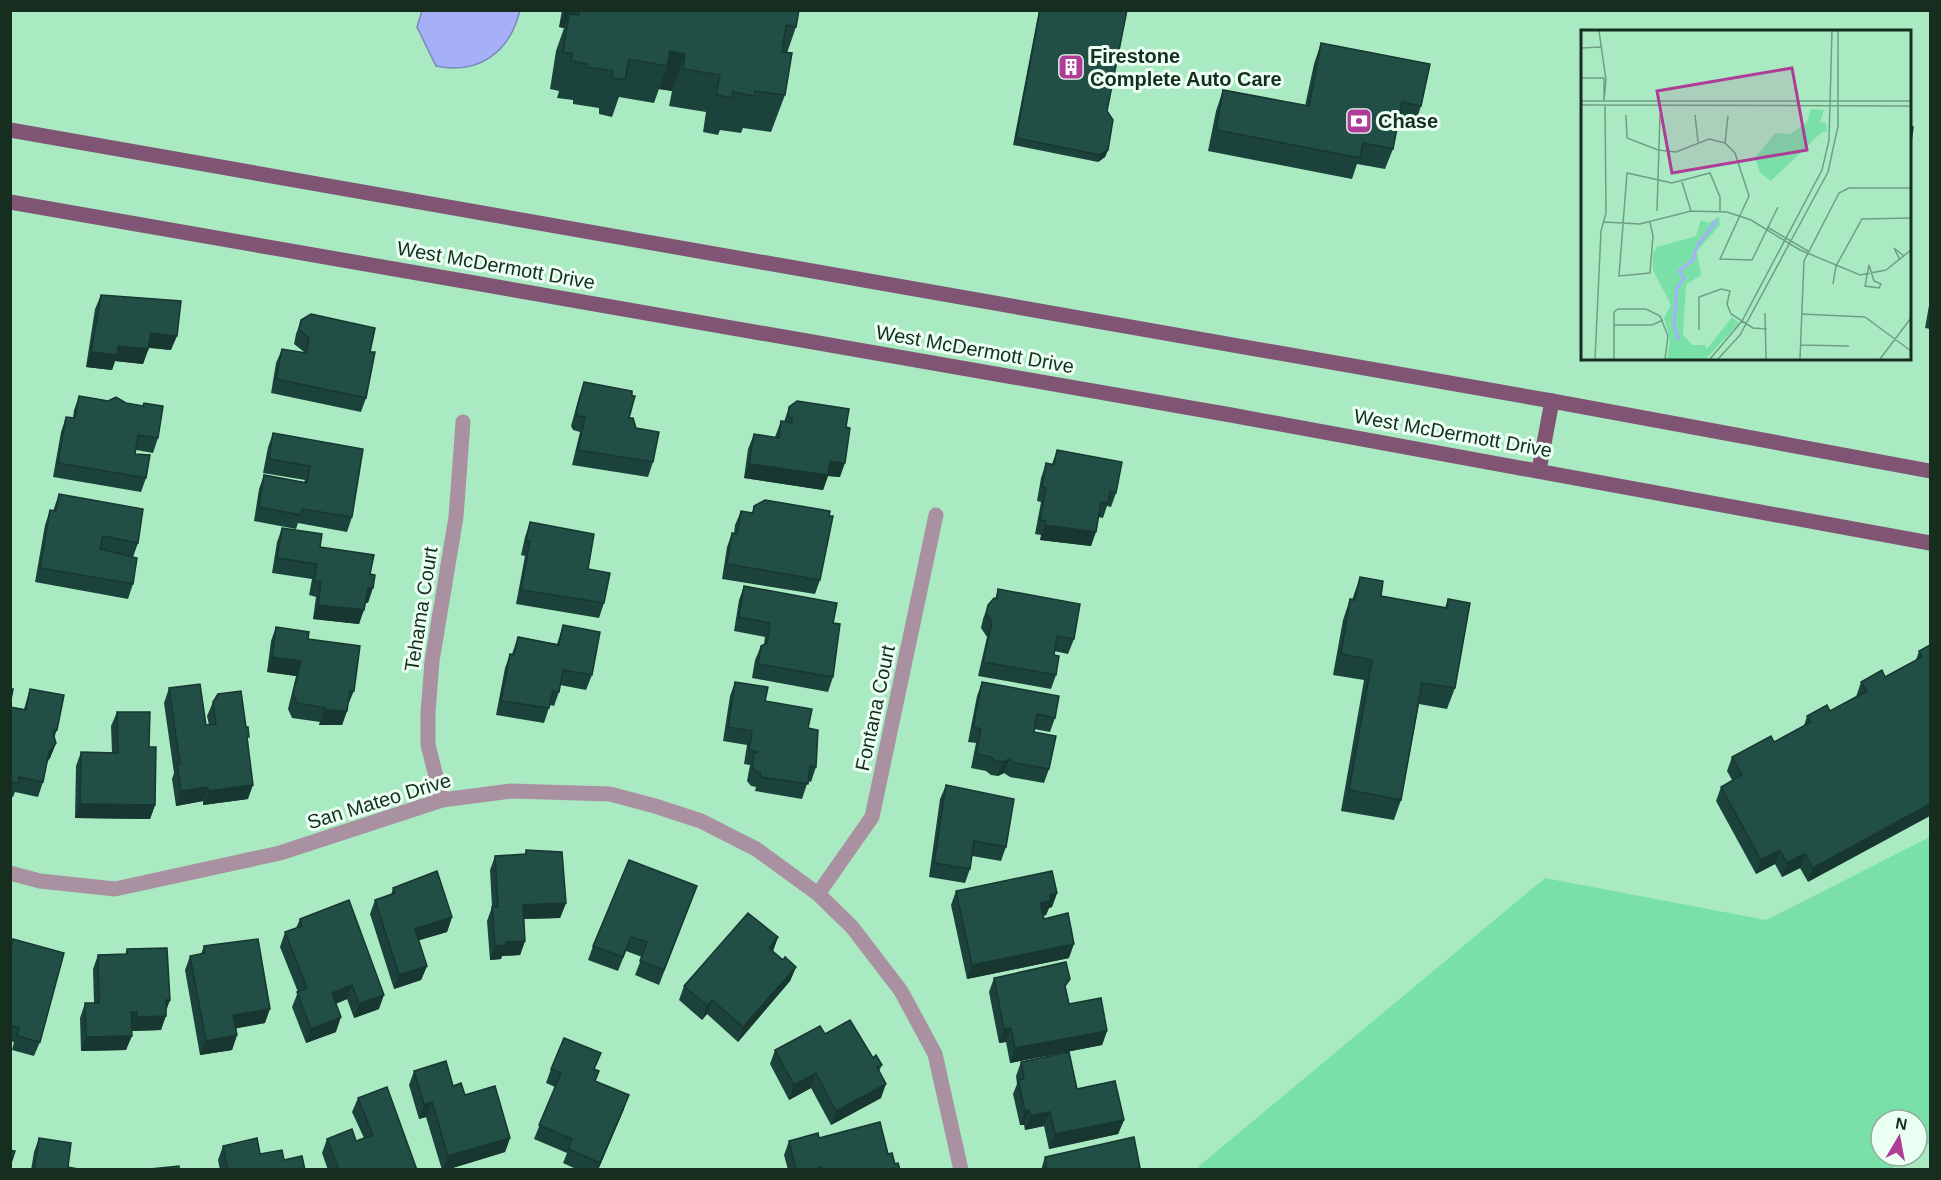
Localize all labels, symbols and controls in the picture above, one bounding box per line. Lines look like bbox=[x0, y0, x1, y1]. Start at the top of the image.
inset map bbox=[1581, 30, 1911, 360]
place label: Firestone Complete Auto Care bbox=[1090, 45, 1282, 90]
building icon: Firestone Complete Auto Care bbox=[1056, 52, 1086, 82]
bank icon: Chase bbox=[1344, 106, 1374, 136]
place label: Chase bbox=[1378, 110, 1438, 132]
street label: West McDermott Drive bbox=[395, 237, 597, 293]
street label: West McDermott Drive bbox=[874, 321, 1076, 377]
street label: West McDermott Drive bbox=[1352, 405, 1554, 461]
street label: Tehama Court bbox=[400, 545, 442, 673]
street label: Fontana Court bbox=[851, 643, 899, 773]
street label: San Mateo Drive bbox=[305, 769, 453, 833]
north arrow bbox=[1869, 1108, 1929, 1168]
text: N bbox=[1894, 1114, 1909, 1133]

